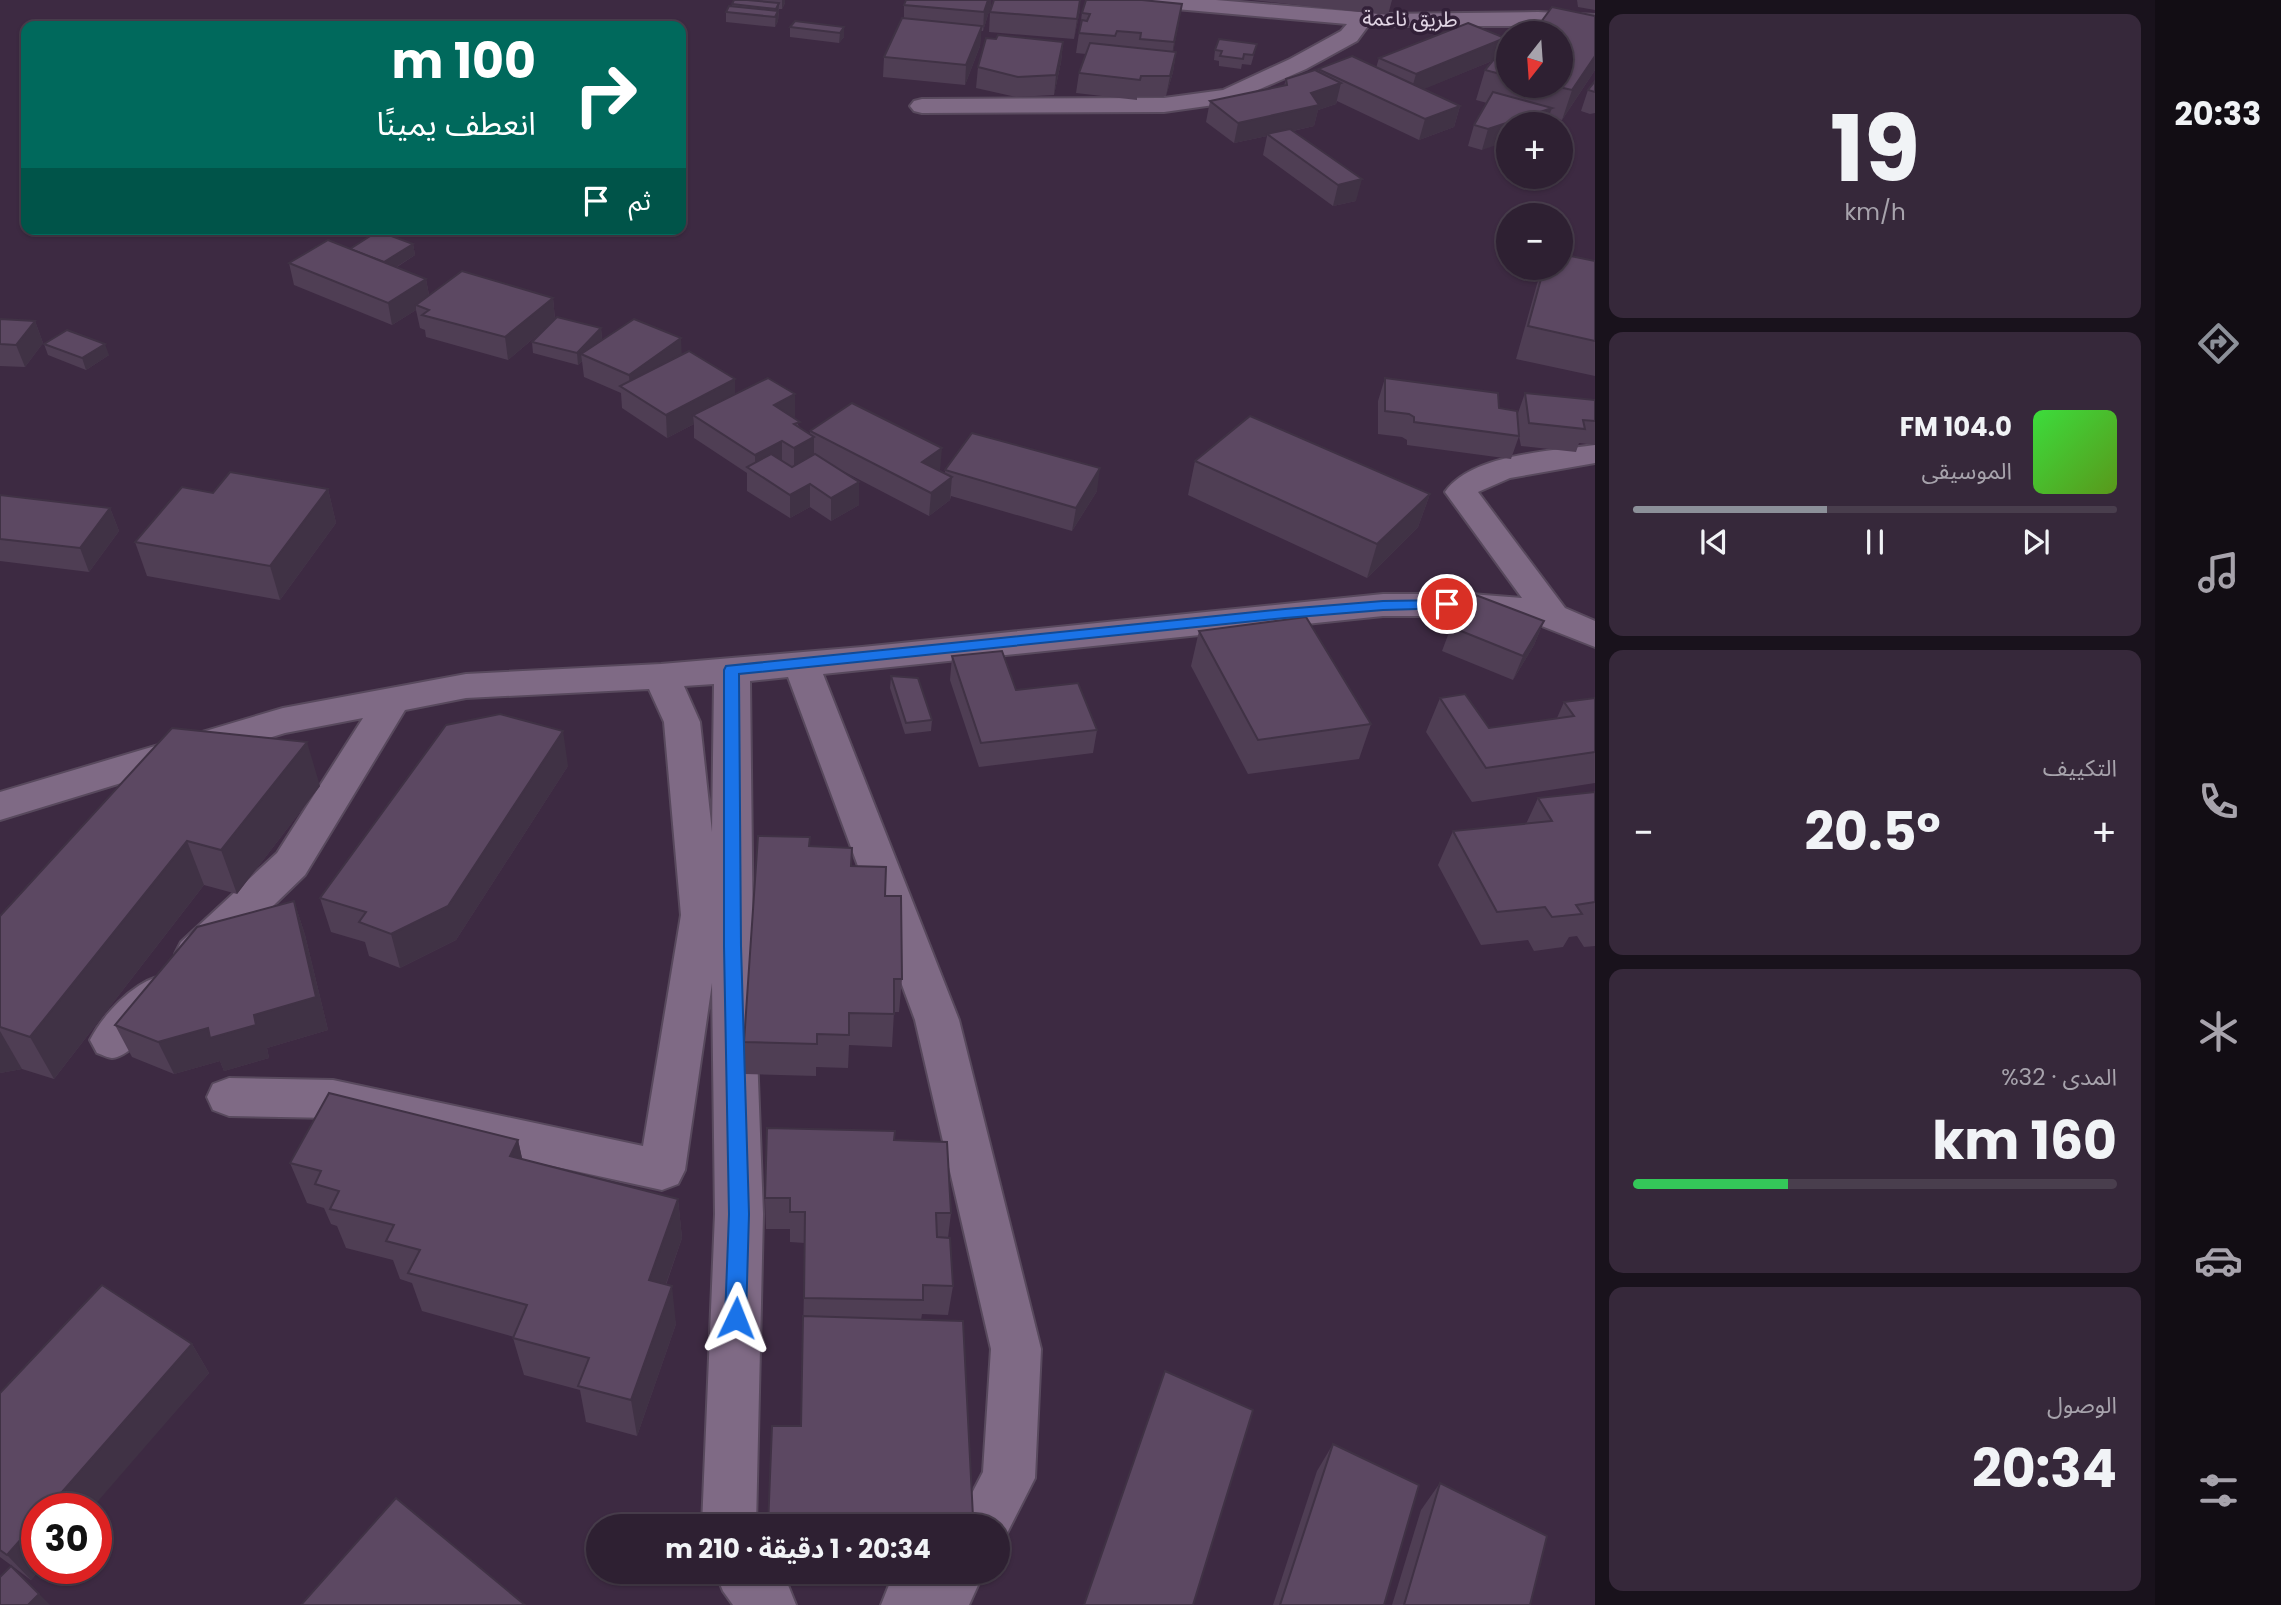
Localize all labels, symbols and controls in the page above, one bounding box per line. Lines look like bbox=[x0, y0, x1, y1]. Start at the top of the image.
street label: طريق ناعمة bbox=[1362, 3, 1458, 34]
north arrow bbox=[1496, 21, 1573, 98]
map controls bbox=[1496, 21, 1573, 280]
text: 100 m bbox=[391, 27, 536, 95]
icon: right bbox=[560, 49, 651, 140]
text: 19 bbox=[1830, 85, 1920, 213]
text: 20:33 bbox=[2175, 91, 2261, 136]
text: انعطف يمينًا bbox=[376, 101, 536, 146]
button: + bbox=[1496, 112, 1573, 189]
icon: arrive bbox=[577, 182, 615, 220]
text: ثم bbox=[629, 183, 651, 219]
text: km/h bbox=[1844, 196, 1906, 228]
button: − bbox=[1496, 203, 1573, 280]
icon: directions bbox=[2194, 319, 2243, 368]
text: 104.0 FM bbox=[1900, 409, 2012, 445]
text: الموسيقى bbox=[1921, 455, 2012, 487]
icon: previous bbox=[1695, 523, 1733, 561]
icon: pause bbox=[1856, 523, 1894, 561]
icon: next bbox=[2017, 523, 2055, 561]
icon: music bbox=[2194, 548, 2243, 597]
pin bbox=[1417, 574, 1477, 634]
icon: arrive bbox=[1428, 585, 1466, 623]
text: التكييف bbox=[2043, 752, 2117, 784]
icon: phone bbox=[2194, 777, 2243, 826]
text: 20.5° bbox=[1804, 795, 1941, 868]
text: − bbox=[1633, 806, 1654, 859]
text: + bbox=[2091, 806, 2117, 859]
icon: climate bbox=[2194, 1007, 2243, 1056]
text: المدى · 32% bbox=[2001, 1061, 2117, 1093]
text: 160 km bbox=[1932, 1104, 2117, 1177]
icon: car bbox=[2194, 1236, 2243, 1285]
position arrow bbox=[699, 1281, 773, 1355]
text: الوصول bbox=[2047, 1389, 2117, 1421]
text: 20:34 bbox=[1972, 1432, 2117, 1505]
icon: filters bbox=[2194, 1466, 2243, 1515]
speed limit sign: 30 bbox=[21, 1493, 112, 1584]
text: 20:34 · 1 دقيقة · 210 m bbox=[665, 1531, 931, 1567]

